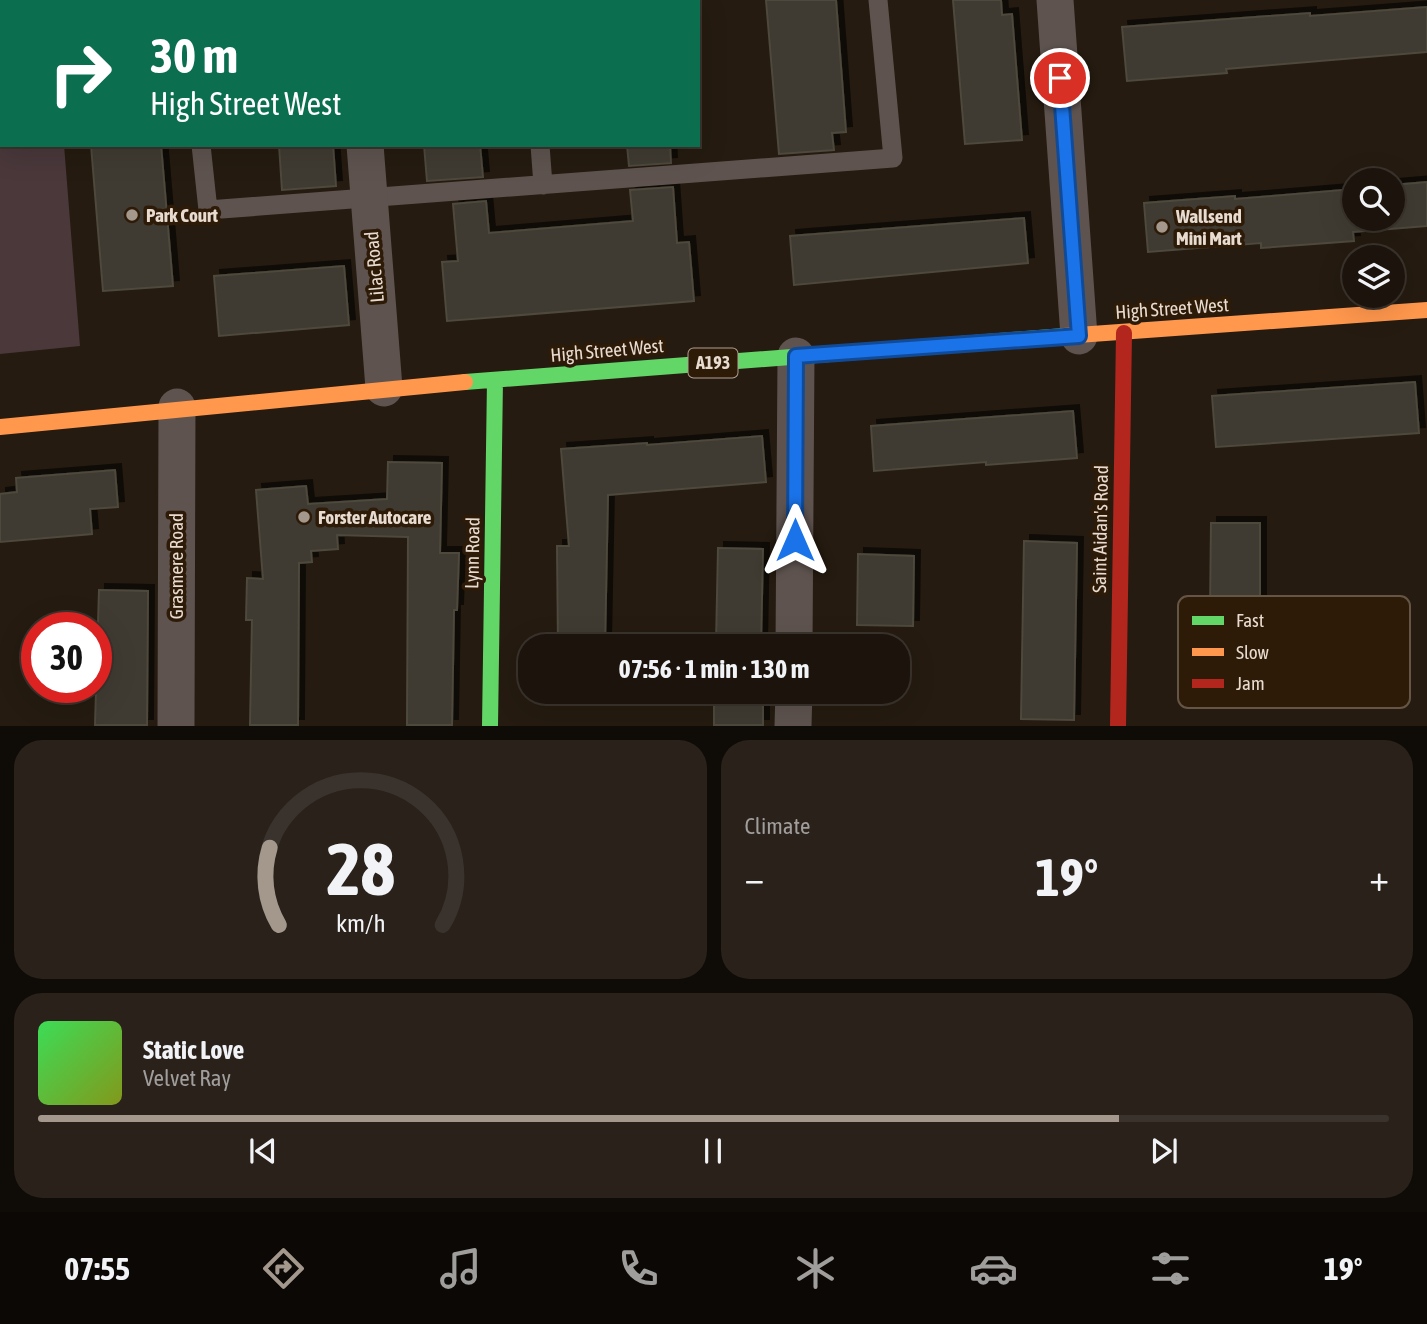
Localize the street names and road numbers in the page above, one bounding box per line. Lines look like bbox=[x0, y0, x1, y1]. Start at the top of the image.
street label: Lilac Road bbox=[360, 230, 388, 304]
street label: High Street West bbox=[1115, 293, 1229, 323]
street label: High Street West bbox=[549, 334, 665, 366]
road number: A193 bbox=[688, 348, 738, 377]
street label: Saint Aidan's Road bbox=[1088, 465, 1112, 593]
street label: Grasmere Road bbox=[165, 513, 187, 619]
street label: Lynn Road bbox=[460, 517, 484, 589]

